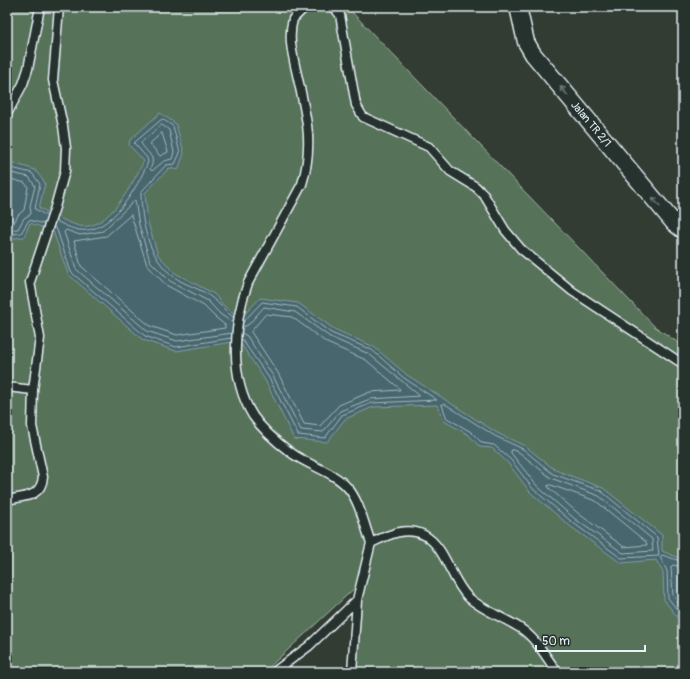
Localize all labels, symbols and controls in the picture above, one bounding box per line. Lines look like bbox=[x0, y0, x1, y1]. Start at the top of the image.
one-way arrow bbox=[560, 86, 569, 97]
street label: Jalan TR 2/1 bbox=[568, 98, 614, 150]
one-way arrow bbox=[652, 196, 661, 207]
scale bar bbox=[536, 627, 645, 653]
text: 50 m bbox=[542, 634, 570, 649]

